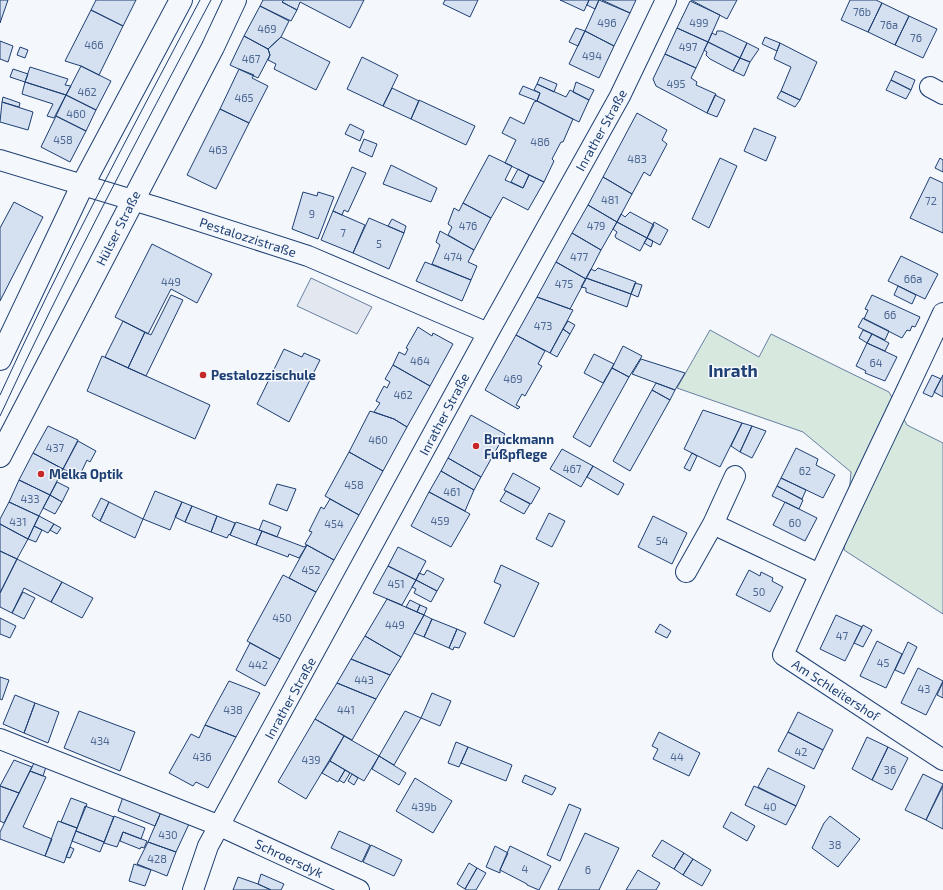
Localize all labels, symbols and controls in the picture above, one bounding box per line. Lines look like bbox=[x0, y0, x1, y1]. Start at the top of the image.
house number: 76b bbox=[853, 5, 871, 18]
house number: 496 bbox=[597, 16, 617, 29]
house number: 499 bbox=[689, 16, 709, 29]
house number: 76a bbox=[880, 18, 898, 31]
house number: 469 bbox=[257, 22, 277, 35]
house number: 76 bbox=[910, 31, 922, 44]
house number: 466 bbox=[84, 38, 104, 51]
house number: 497 bbox=[679, 40, 698, 53]
house number: 494 bbox=[582, 49, 602, 62]
house number: 467 bbox=[242, 52, 261, 65]
house number: 495 bbox=[667, 77, 686, 90]
house number: 462 bbox=[77, 85, 97, 98]
street label: Inrather Straße bbox=[572, 86, 630, 174]
house number: 465 bbox=[235, 91, 254, 104]
house number: 460 bbox=[66, 107, 86, 120]
house number: 458 bbox=[53, 133, 73, 146]
house number: 486 bbox=[530, 135, 550, 148]
house number: 463 bbox=[208, 143, 228, 156]
house number: 483 bbox=[627, 152, 647, 165]
street label: Hülser Straße bbox=[92, 188, 144, 268]
house number: 481 bbox=[601, 193, 619, 206]
house number: 72 bbox=[925, 194, 937, 207]
house number: 9 bbox=[309, 207, 315, 220]
street label: Pestalozzistraße bbox=[198, 214, 298, 260]
house number: 476 bbox=[459, 219, 477, 232]
house number: 479 bbox=[587, 219, 605, 232]
house number: 7 bbox=[340, 226, 346, 239]
house number: 5 bbox=[376, 237, 382, 250]
house number: 474 bbox=[443, 250, 463, 263]
house number: 477 bbox=[570, 250, 588, 263]
house number: 66a bbox=[904, 272, 922, 285]
house number: 449 bbox=[161, 275, 181, 288]
house number: 475 bbox=[555, 277, 573, 290]
house number: 66 bbox=[884, 308, 896, 321]
house number: 473 bbox=[534, 319, 552, 332]
house number: 464 bbox=[410, 354, 430, 367]
house number: 64 bbox=[869, 356, 883, 369]
district label: Inrath bbox=[708, 360, 758, 380]
place label: Pestalozzischule bbox=[211, 367, 316, 383]
marker: Pestalozzischule bbox=[198, 370, 208, 380]
street label: Inrather Straße bbox=[416, 370, 472, 458]
house number: 469 bbox=[503, 372, 523, 385]
house number: 462 bbox=[393, 388, 413, 401]
place label: Bruckmann Fußpflege bbox=[484, 431, 554, 462]
house number: 460 bbox=[368, 433, 388, 446]
house number: 437 bbox=[46, 441, 65, 454]
marker: Bruckmann Fußpflege bbox=[471, 441, 481, 451]
house number: 467 bbox=[563, 462, 582, 475]
house number: 62 bbox=[799, 464, 811, 477]
place label: Melka Optik bbox=[49, 466, 124, 482]
marker: Melka Optik bbox=[36, 469, 46, 479]
house number: 458 bbox=[344, 478, 364, 491]
house number: 461 bbox=[443, 485, 461, 498]
house number: 433 bbox=[21, 492, 40, 505]
house number: 459 bbox=[431, 514, 449, 527]
house number: 431 bbox=[9, 515, 27, 528]
house number: 60 bbox=[789, 516, 801, 529]
house number: 454 bbox=[324, 517, 344, 530]
house number: 54 bbox=[656, 534, 669, 547]
house number: 452 bbox=[302, 563, 320, 576]
house number: 451 bbox=[387, 577, 405, 590]
house number: 50 bbox=[753, 585, 765, 598]
house number: 450 bbox=[272, 611, 292, 624]
house number: 449 bbox=[385, 618, 405, 631]
house number: 47 bbox=[836, 629, 849, 642]
street label: Inrather Straße bbox=[261, 654, 319, 742]
street label: Am Schleitershof bbox=[789, 656, 884, 725]
house number: 45 bbox=[877, 656, 889, 669]
house number: 442 bbox=[248, 658, 268, 671]
house number: 443 bbox=[354, 673, 374, 686]
house number: 43 bbox=[918, 682, 930, 695]
house number: 438 bbox=[223, 703, 243, 716]
house number: 441 bbox=[337, 703, 355, 716]
house number: 434 bbox=[90, 734, 110, 747]
house number: 42 bbox=[795, 745, 807, 758]
house number: 436 bbox=[192, 750, 212, 763]
house number: 44 bbox=[670, 750, 684, 763]
house number: 439 bbox=[301, 753, 321, 766]
house number: 36 bbox=[884, 763, 896, 776]
house number: 439b bbox=[411, 800, 437, 813]
house number: 40 bbox=[763, 800, 777, 813]
house number: 430 bbox=[158, 828, 178, 841]
street label: Schroersdyk bbox=[252, 835, 326, 881]
house number: 38 bbox=[829, 838, 841, 851]
house number: 428 bbox=[147, 852, 167, 865]
house number: 4 bbox=[522, 862, 529, 875]
house number: 6 bbox=[585, 863, 591, 876]

